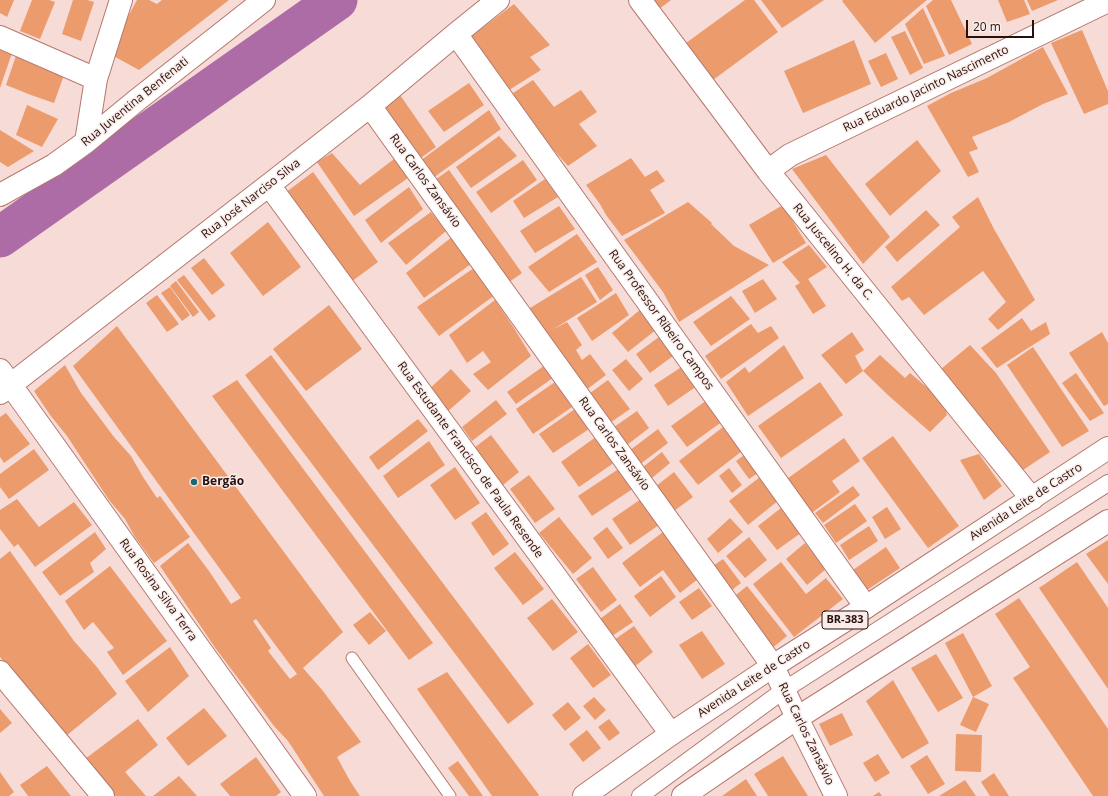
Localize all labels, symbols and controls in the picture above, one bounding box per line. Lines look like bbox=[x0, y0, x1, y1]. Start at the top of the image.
scale bar bbox=[968, 12, 1036, 38]
text: 20 m bbox=[973, 18, 1001, 35]
street label: Rua Eduardo Jacinto Nascimento bbox=[841, 42, 1011, 136]
street label: Rua Juventina Benfenati bbox=[79, 54, 191, 150]
street label: Rua Carlos Zansávio bbox=[386, 131, 464, 231]
street label: Rua José Narciso Silva bbox=[199, 156, 303, 242]
street label: Rua Juscelino H. da C. bbox=[790, 201, 876, 303]
street label: Rua Professor Ribeiro Campos bbox=[605, 247, 717, 393]
street label: Rua Estudante Francisco de Paula Resende bbox=[394, 359, 546, 561]
street label: Rua Carlos Zansávio bbox=[575, 394, 653, 494]
street label: Avenida Leite de Castro bbox=[967, 460, 1085, 544]
place label: Bergão bbox=[202, 475, 244, 489]
marker: Bergão bbox=[189, 477, 199, 487]
street label: Rua Rosina Silva Terra bbox=[116, 536, 200, 644]
road number: BR-383 bbox=[822, 611, 868, 629]
street label: Avenida Leite de Castro bbox=[695, 637, 813, 721]
street label: Rua Carlos Zansávio bbox=[775, 680, 837, 788]

